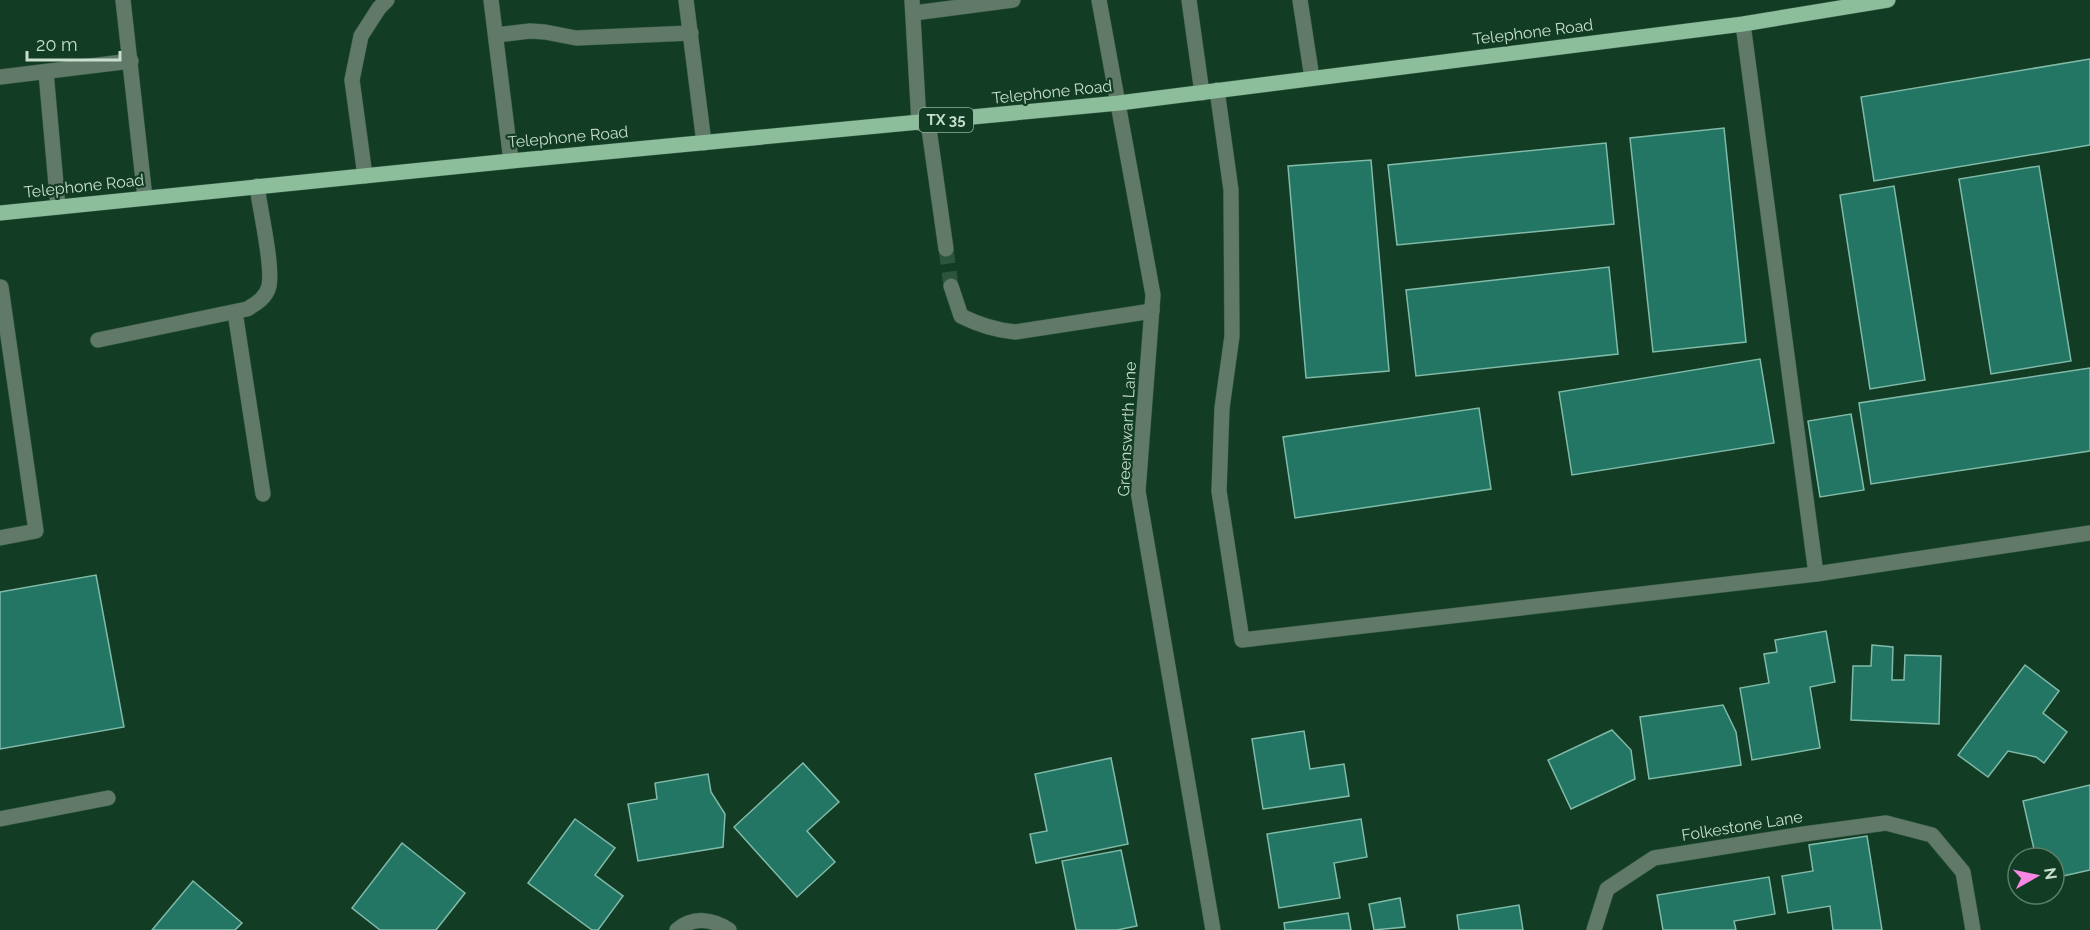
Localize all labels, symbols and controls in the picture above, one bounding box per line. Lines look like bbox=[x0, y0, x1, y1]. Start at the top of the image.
street label: Telephone Road bbox=[1472, 15, 1594, 49]
scale bar bbox=[27, 24, 120, 62]
text: 20 m bbox=[36, 34, 78, 55]
street label: Telephone Road bbox=[991, 76, 1113, 108]
road number: TX 35 bbox=[919, 108, 973, 132]
street label: Telephone Road bbox=[507, 122, 629, 152]
street label: Telephone Road bbox=[23, 170, 145, 202]
street label: Greenswarth Lane bbox=[1114, 361, 1140, 497]
street label: Folkestone Lane bbox=[1680, 807, 1804, 845]
north arrow bbox=[2006, 846, 2066, 906]
text: N bbox=[2040, 866, 2061, 881]

